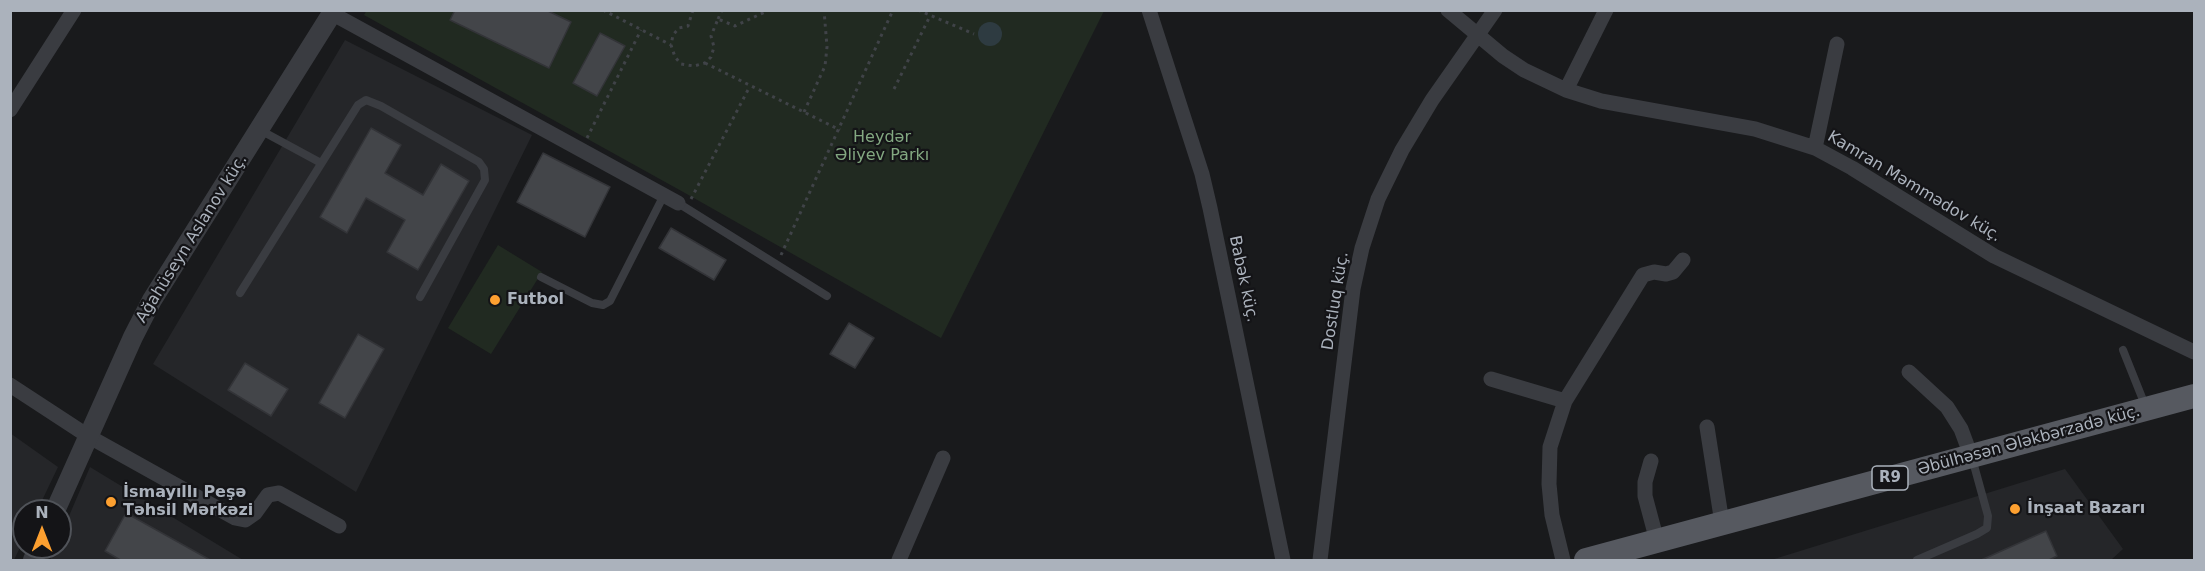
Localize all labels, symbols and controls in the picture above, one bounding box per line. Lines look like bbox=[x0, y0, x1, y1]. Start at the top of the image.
street label: Kamran Məmmədov küç. bbox=[1824, 127, 2004, 247]
park label: Heydər Əliyev Parkı bbox=[835, 128, 929, 166]
street label: Ağahüseyn Aslanov küç. bbox=[132, 151, 252, 327]
street label: Babək küç. bbox=[1224, 234, 1262, 324]
street label: Dostluq küç. bbox=[1319, 250, 1353, 352]
place label: Futbol bbox=[507, 290, 564, 310]
marker: Futbol bbox=[488, 293, 502, 307]
street label: Əbülhəsən Ələkbərzadə küç. bbox=[1916, 402, 2142, 480]
road number: R9 bbox=[1872, 466, 1908, 490]
place label: İsmayıllı Peşə Təhsil Mərkəzi bbox=[123, 483, 253, 521]
marker: İsmayıllı Peşə Təhsil Mərkəzi bbox=[104, 495, 118, 509]
north arrow bbox=[12, 499, 72, 559]
place label: İnşaat Bazarı bbox=[2027, 499, 2145, 519]
marker: İnşaat Bazarı bbox=[2008, 502, 2022, 516]
text: N bbox=[35, 503, 49, 522]

